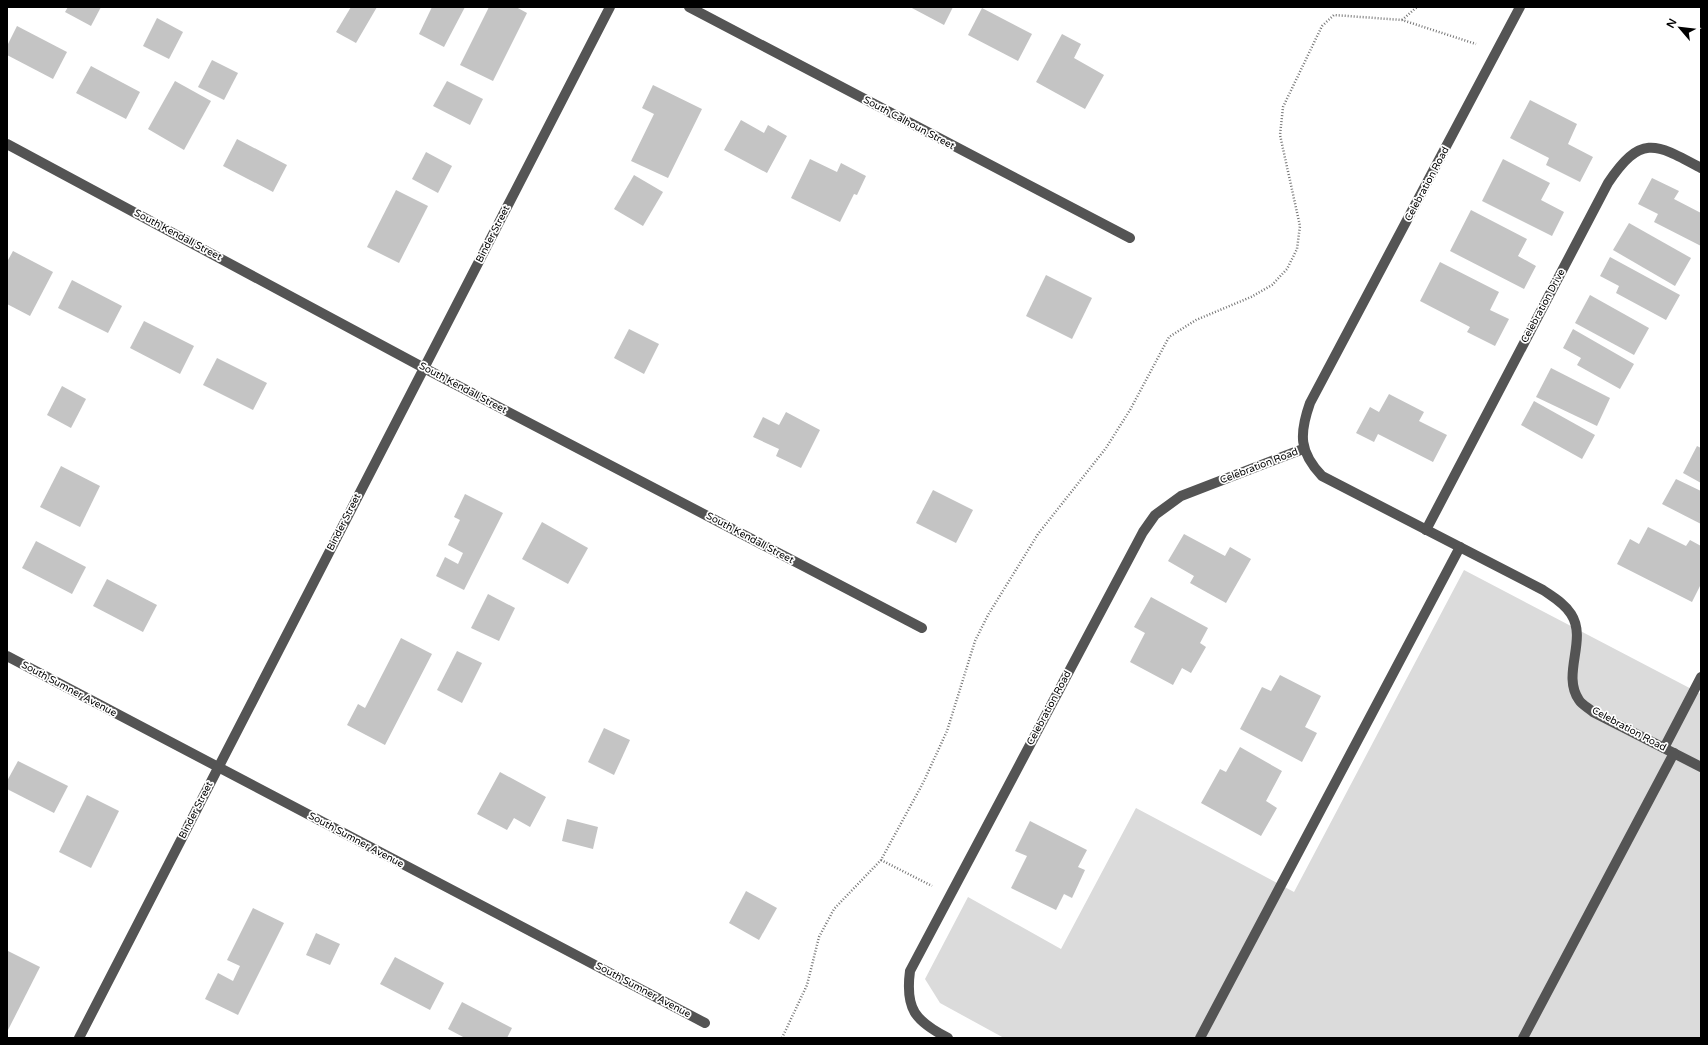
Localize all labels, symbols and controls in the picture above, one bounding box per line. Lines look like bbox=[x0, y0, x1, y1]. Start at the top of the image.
north arrow bbox=[1660, 8, 1700, 48]
text: N bbox=[1664, 17, 1679, 30]
street label: South Calhoun Street bbox=[861, 94, 957, 152]
street label: Celebration Road bbox=[1402, 145, 1452, 223]
street label: Binder Street bbox=[473, 203, 513, 265]
street label: South Kendall Street bbox=[132, 207, 224, 263]
street label: Celebration Drive bbox=[1518, 267, 1568, 345]
street label: South Kendall Street bbox=[417, 360, 509, 416]
street label: Celebration Road bbox=[1218, 446, 1300, 486]
street label: Binder Street bbox=[324, 491, 364, 553]
street label: South Kendall Street bbox=[704, 510, 796, 566]
street label: South Sumner Avenue bbox=[19, 659, 119, 719]
street label: Celebration Road bbox=[1024, 669, 1074, 747]
street label: Celebration Road bbox=[1590, 704, 1668, 754]
street label: Binder Street bbox=[176, 779, 216, 841]
street label: South Sumner Avenue bbox=[306, 810, 406, 870]
street label: South Sumner Avenue bbox=[593, 960, 693, 1020]

